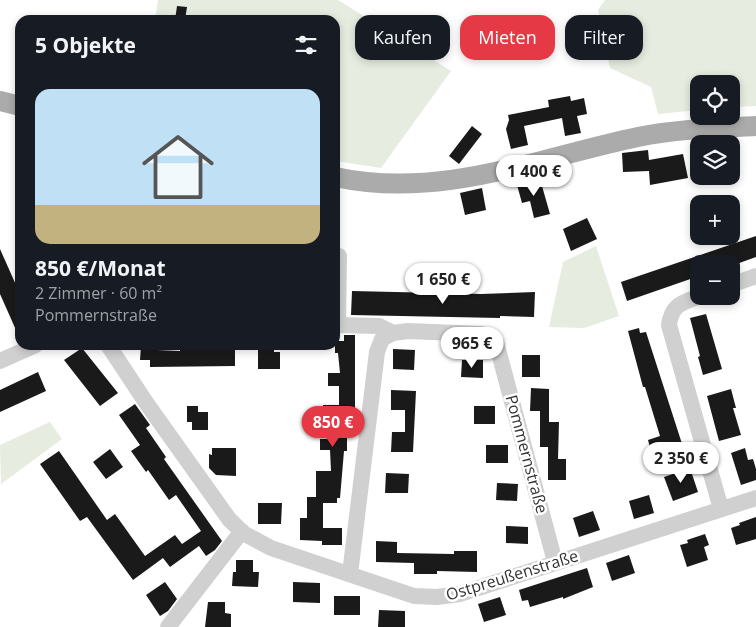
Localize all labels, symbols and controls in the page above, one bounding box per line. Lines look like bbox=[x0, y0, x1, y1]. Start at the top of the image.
chip: Kaufen bbox=[355, 15, 450, 60]
chip: Mieten bbox=[460, 15, 555, 60]
chip: Filter bbox=[565, 15, 643, 60]
text: 5 Objekte bbox=[35, 31, 136, 59]
icon: filters bbox=[292, 31, 320, 59]
map controls bbox=[690, 75, 740, 305]
button: locate bbox=[690, 75, 740, 125]
icon: home bbox=[133, 122, 223, 212]
button: layers bbox=[690, 135, 740, 185]
pin: 1 400 € bbox=[488, 154, 580, 197]
text: 1 400 € bbox=[507, 160, 561, 182]
button: + bbox=[690, 195, 740, 245]
text: 850 €/Monat bbox=[35, 254, 166, 282]
button: − bbox=[690, 255, 740, 305]
pin: 1 650 € bbox=[397, 262, 489, 305]
text: 1 650 € bbox=[416, 268, 470, 290]
text: 2 Zimmer · 60 m² bbox=[35, 282, 162, 304]
text: Pommernstraße bbox=[35, 304, 157, 326]
pin: 965 € bbox=[437, 326, 507, 369]
text: 965 € bbox=[452, 332, 492, 354]
street label: Pommernstraße bbox=[501, 392, 553, 516]
pin: 850 € bbox=[298, 406, 368, 448]
text: 850 € bbox=[313, 411, 353, 433]
pin: 2 350 € bbox=[635, 442, 727, 484]
text: 2 350 € bbox=[654, 447, 708, 469]
street label: Ostpreußenstraße bbox=[443, 544, 581, 606]

